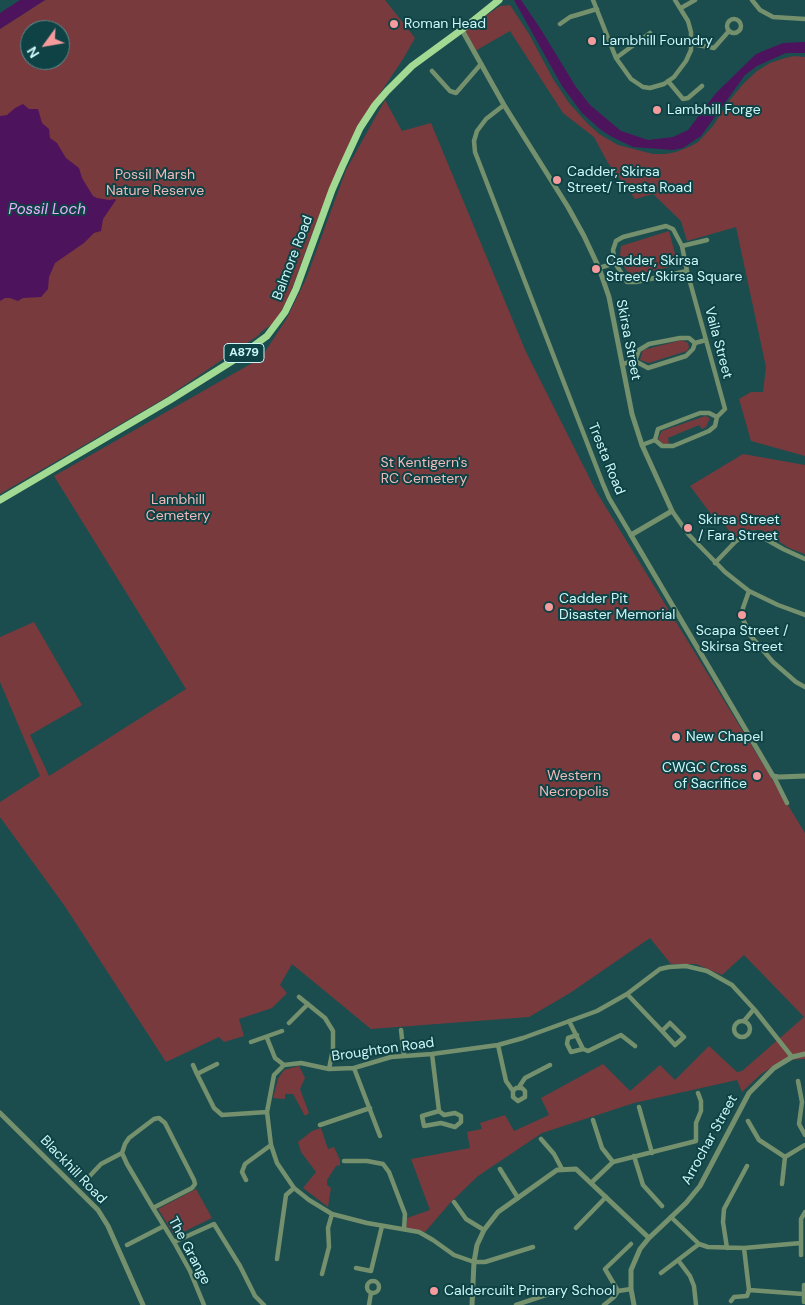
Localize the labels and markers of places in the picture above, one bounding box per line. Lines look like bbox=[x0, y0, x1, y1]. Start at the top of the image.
place label: Roman Head bbox=[404, 16, 486, 32]
marker: Roman Head bbox=[388, 18, 400, 30]
place label: Lambhill Foundry bbox=[602, 33, 713, 49]
marker: Lambhill Foundry bbox=[586, 35, 598, 47]
place label: Lambhill Forge bbox=[667, 102, 761, 118]
marker: Lambhill Forge bbox=[651, 104, 663, 116]
place label: Cadder, Skirsa Street/ Tresta Road bbox=[567, 164, 692, 196]
marker: Cadder, Skirsa Street/ Tresta Road bbox=[551, 174, 563, 186]
place label: Cadder, Skirsa Street/ Skirsa Square bbox=[606, 253, 742, 286]
marker: Cadder, Skirsa Street/ Skirsa Square bbox=[590, 263, 602, 275]
place label: Skirsa Street / Fara Street bbox=[698, 512, 780, 544]
marker: Skirsa Street / Fara Street bbox=[682, 522, 694, 534]
place label: Cadder Pit Disaster Memorial bbox=[559, 591, 675, 624]
marker: Cadder Pit Disaster Memorial bbox=[543, 601, 555, 613]
marker: Scapa Street / Skirsa Street bbox=[736, 609, 748, 621]
place label: Scapa Street / Skirsa Street bbox=[696, 623, 788, 656]
place label: New Chapel bbox=[686, 729, 763, 745]
marker: New Chapel bbox=[670, 731, 682, 743]
place label: CWGC Cross of Sacrifice bbox=[662, 760, 747, 792]
marker: CWGC Cross of Sacrifice bbox=[751, 770, 763, 782]
place label: Caldercuilt Primary School bbox=[444, 1283, 615, 1299]
marker: Caldercuilt Primary School bbox=[428, 1285, 440, 1297]

